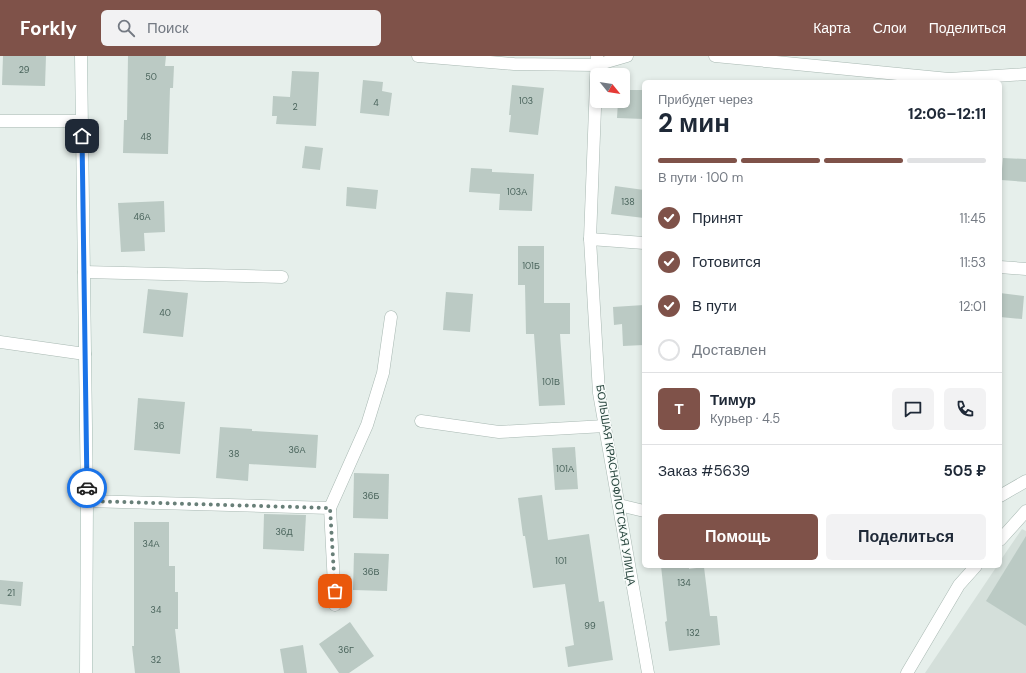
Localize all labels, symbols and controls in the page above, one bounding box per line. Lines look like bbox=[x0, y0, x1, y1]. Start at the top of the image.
search box bbox=[101, 10, 381, 46]
text: Forkly bbox=[20, 16, 77, 41]
icon: search bbox=[115, 17, 137, 39]
text: Поиск bbox=[147, 18, 189, 38]
text: Карта bbox=[813, 19, 851, 37]
text: Слои bbox=[873, 19, 907, 37]
text: Поделиться bbox=[929, 19, 1006, 37]
house number: 29 bbox=[19, 64, 30, 76]
north arrow bbox=[590, 68, 630, 108]
map controls bbox=[590, 68, 630, 108]
house number: 50 bbox=[145, 71, 157, 83]
text: Прибудет через bbox=[658, 91, 753, 108]
house number: 103 bbox=[519, 95, 533, 107]
house number: 4 bbox=[373, 97, 379, 109]
house number: 2 bbox=[292, 101, 298, 113]
text: 12:06–12:11 bbox=[908, 104, 986, 124]
text: 2 мин bbox=[658, 106, 730, 140]
pin bbox=[65, 119, 99, 153]
icon: home bbox=[71, 125, 93, 147]
house number: 48 bbox=[141, 131, 151, 143]
text: В пути · 100 m bbox=[658, 169, 743, 186]
house number: 103А bbox=[507, 186, 527, 198]
house number: 138 bbox=[621, 196, 635, 208]
icon: check bbox=[658, 207, 680, 229]
text: Принят bbox=[692, 208, 743, 228]
text: 11:45 bbox=[959, 210, 986, 227]
house number: 46А bbox=[133, 211, 151, 223]
icon: check bbox=[658, 251, 680, 273]
text: Готовится bbox=[692, 252, 761, 272]
text: 11:53 bbox=[960, 254, 986, 271]
house number: 101Б bbox=[522, 260, 540, 272]
icon: check bbox=[658, 295, 680, 317]
text: В пути bbox=[692, 296, 737, 316]
text: 12:01 bbox=[959, 298, 986, 315]
house number: 40 bbox=[159, 307, 171, 319]
text: Доставлен bbox=[692, 340, 766, 360]
house number: 101В bbox=[542, 376, 560, 388]
street label: БОЛЬШАЯ КРАСНОФЛОТСКАЯ УЛИЦА bbox=[593, 384, 639, 587]
button: chat bbox=[892, 388, 934, 430]
button: phone bbox=[944, 388, 986, 430]
text: Тимур bbox=[710, 390, 756, 410]
text: Т bbox=[674, 399, 684, 419]
text: Курьер · 4.5 bbox=[710, 410, 780, 427]
house number: 36 bbox=[154, 420, 165, 432]
house number: 36А bbox=[289, 444, 305, 456]
house number: 38 bbox=[229, 448, 239, 460]
text: Заказ #5639 bbox=[658, 461, 750, 481]
text: 505 ₽ bbox=[943, 461, 986, 481]
house number: 101А bbox=[556, 463, 574, 475]
courier bbox=[67, 468, 107, 508]
icon: car bbox=[76, 477, 98, 499]
house number: 36Б bbox=[363, 490, 380, 502]
button: Помощь bbox=[658, 514, 818, 560]
button: Поделиться bbox=[826, 514, 986, 560]
house number: 36Д bbox=[275, 526, 293, 538]
house number: 34А bbox=[143, 538, 159, 550]
house number: 101 bbox=[555, 555, 567, 567]
house number: 36В bbox=[363, 566, 379, 578]
pin bbox=[318, 574, 352, 608]
house number: 134 bbox=[677, 577, 691, 589]
icon: bag bbox=[324, 580, 346, 602]
house number: 21 bbox=[7, 587, 15, 599]
house number: 34 bbox=[151, 604, 162, 616]
house number: 99 bbox=[584, 620, 596, 632]
house number: 132 bbox=[686, 627, 700, 639]
house number: 36Г bbox=[338, 644, 354, 656]
house number: 32 bbox=[151, 654, 161, 666]

